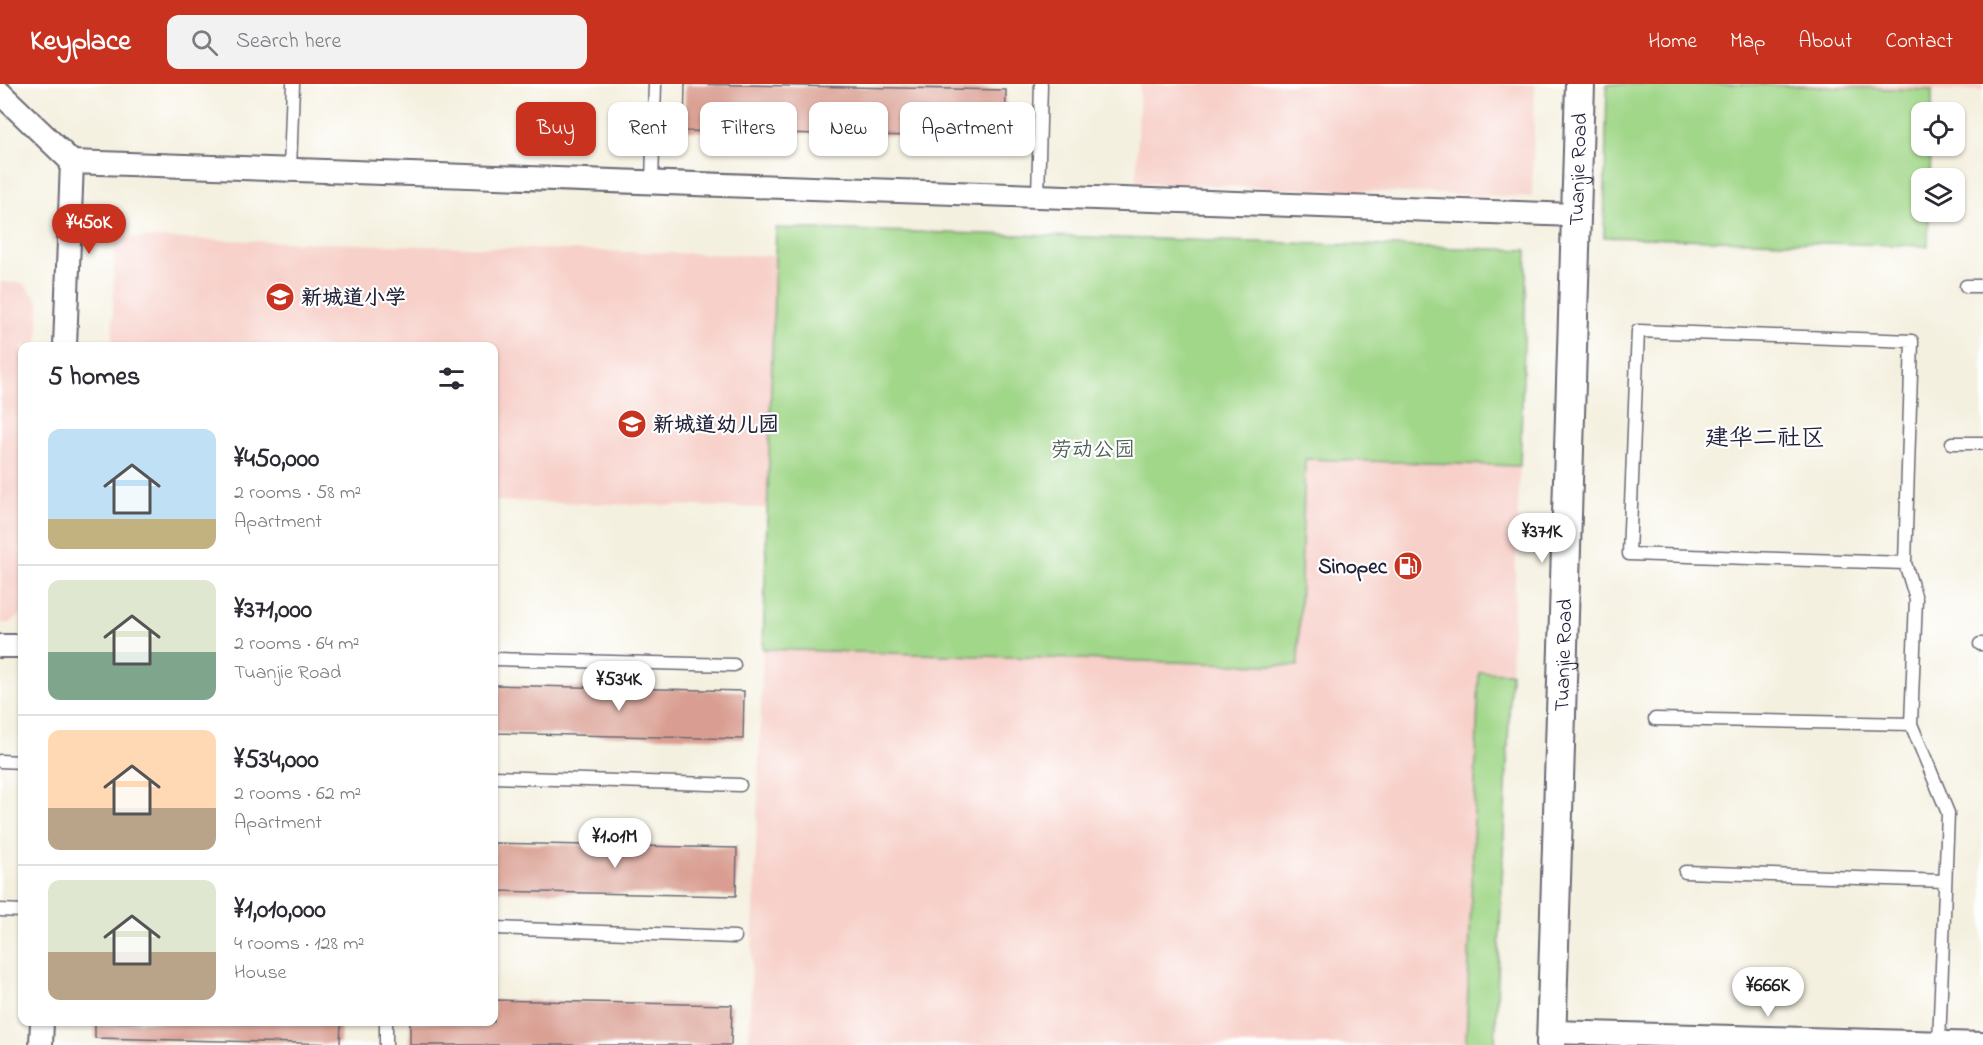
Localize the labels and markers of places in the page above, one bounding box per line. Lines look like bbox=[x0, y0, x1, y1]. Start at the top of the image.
pin: ¥450K bbox=[47, 204, 131, 255]
school or university icon: 新城道小学 bbox=[264, 281, 296, 313]
place label: 新城道小学 bbox=[301, 284, 406, 314]
school or university icon: 新城道幼儿园 bbox=[616, 408, 648, 440]
place label: 新城道幼儿园 bbox=[653, 411, 779, 441]
pin: ¥371K bbox=[1500, 513, 1584, 564]
fuel station icon: Sinopec bbox=[1392, 550, 1424, 582]
place label: Sinopec bbox=[1318, 553, 1388, 583]
pin: ¥534K bbox=[577, 661, 661, 712]
pin: ¥1.01M bbox=[566, 818, 664, 869]
pin: ¥666K bbox=[1726, 967, 1810, 1018]

